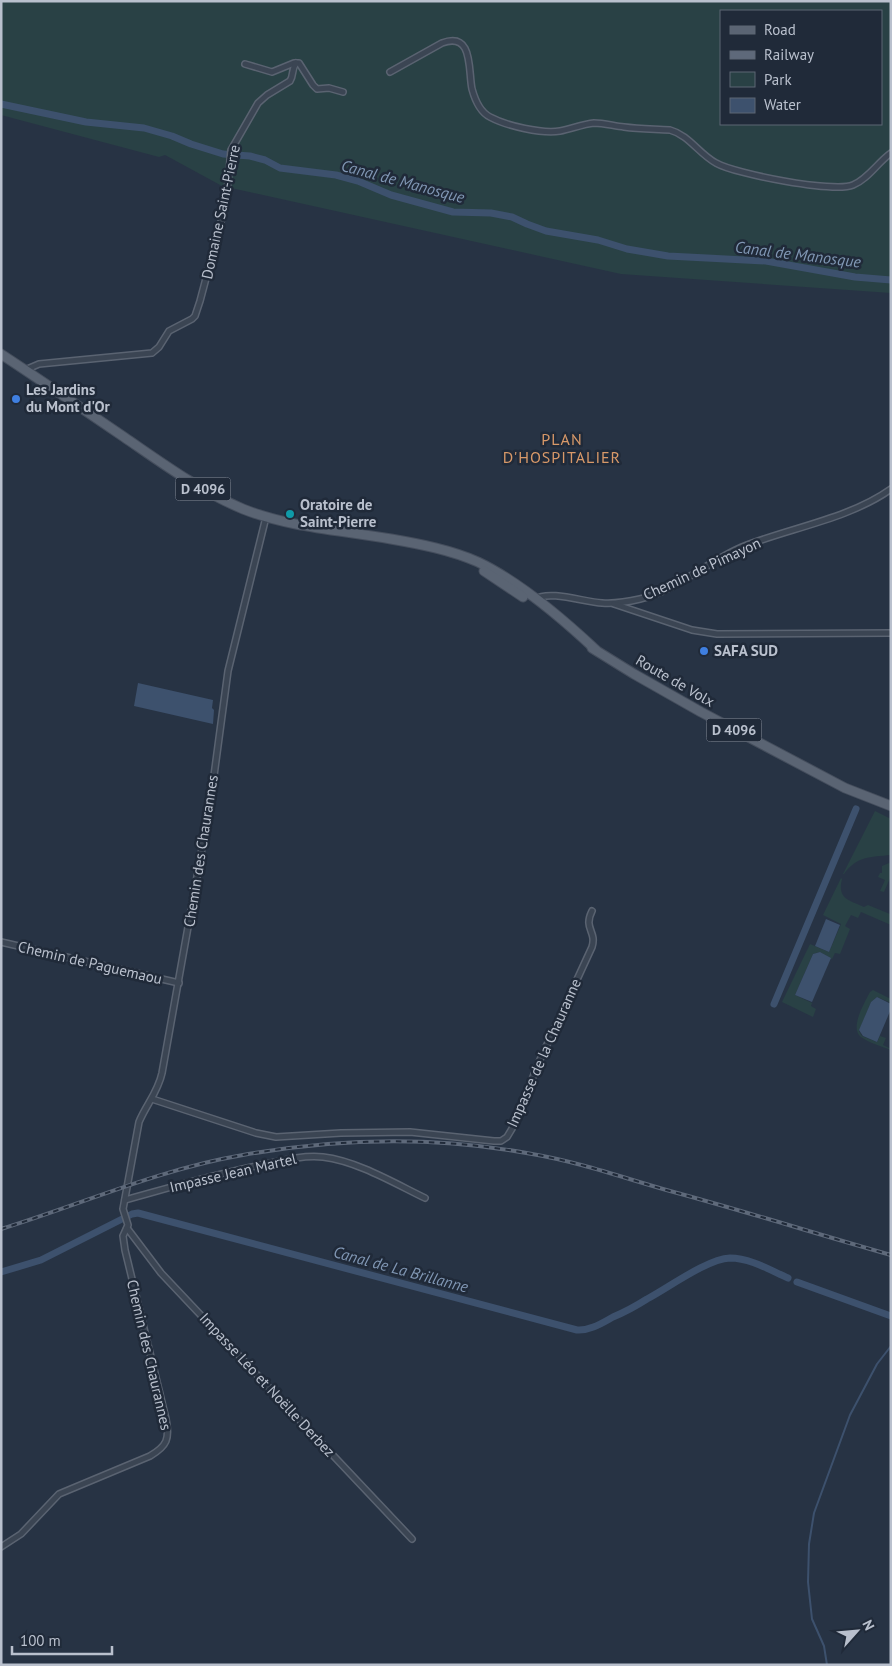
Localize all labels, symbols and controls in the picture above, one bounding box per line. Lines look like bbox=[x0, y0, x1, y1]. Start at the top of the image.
legend bbox=[720, 10, 882, 125]
text: Road bbox=[764, 20, 796, 39]
text: Railway bbox=[764, 45, 814, 64]
text: Park bbox=[764, 70, 792, 89]
text: Water bbox=[764, 95, 801, 114]
street label: Domaine Saint-Pierre bbox=[197, 143, 244, 281]
water label: Canal de Manosque bbox=[339, 155, 467, 207]
water label: Canal de Manosque bbox=[734, 236, 863, 272]
place label: Les Jardins du Mont d'Or bbox=[26, 380, 111, 416]
marker: Les Jardins du Mont d'Or bbox=[10, 393, 22, 405]
district label: PLAN D'HOSPITALIER bbox=[503, 429, 621, 467]
road number: D 4096 bbox=[176, 478, 230, 500]
place label: Oratoire de Saint-Pierre bbox=[300, 495, 377, 531]
marker: Oratoire de Saint-Pierre bbox=[284, 508, 296, 520]
street label: Chemin de Pimayon bbox=[640, 533, 764, 604]
place label: SAFA SUD bbox=[714, 641, 778, 660]
marker: SAFA SUD bbox=[698, 645, 710, 657]
street label: Route de Volx bbox=[632, 650, 718, 711]
road number: D 4096 bbox=[706, 718, 762, 742]
street label: Chemin des Chaurannes bbox=[179, 773, 222, 928]
street label: Chemin de Paguemaou bbox=[16, 937, 164, 988]
street label: Impasse de la Chauranne bbox=[502, 976, 585, 1130]
street label: Impasse Jean Martel bbox=[168, 1149, 299, 1196]
water label: Canal de La Brillanne bbox=[331, 1241, 471, 1297]
street label: Chemin des Chaurannes bbox=[123, 1278, 176, 1432]
street label: Impasse Léo et Noëlle Derbez bbox=[196, 1309, 339, 1461]
north arrow bbox=[832, 1606, 882, 1656]
text: N bbox=[858, 1617, 879, 1633]
scale bar bbox=[12, 1624, 112, 1656]
text: 100 m bbox=[20, 1631, 61, 1650]

